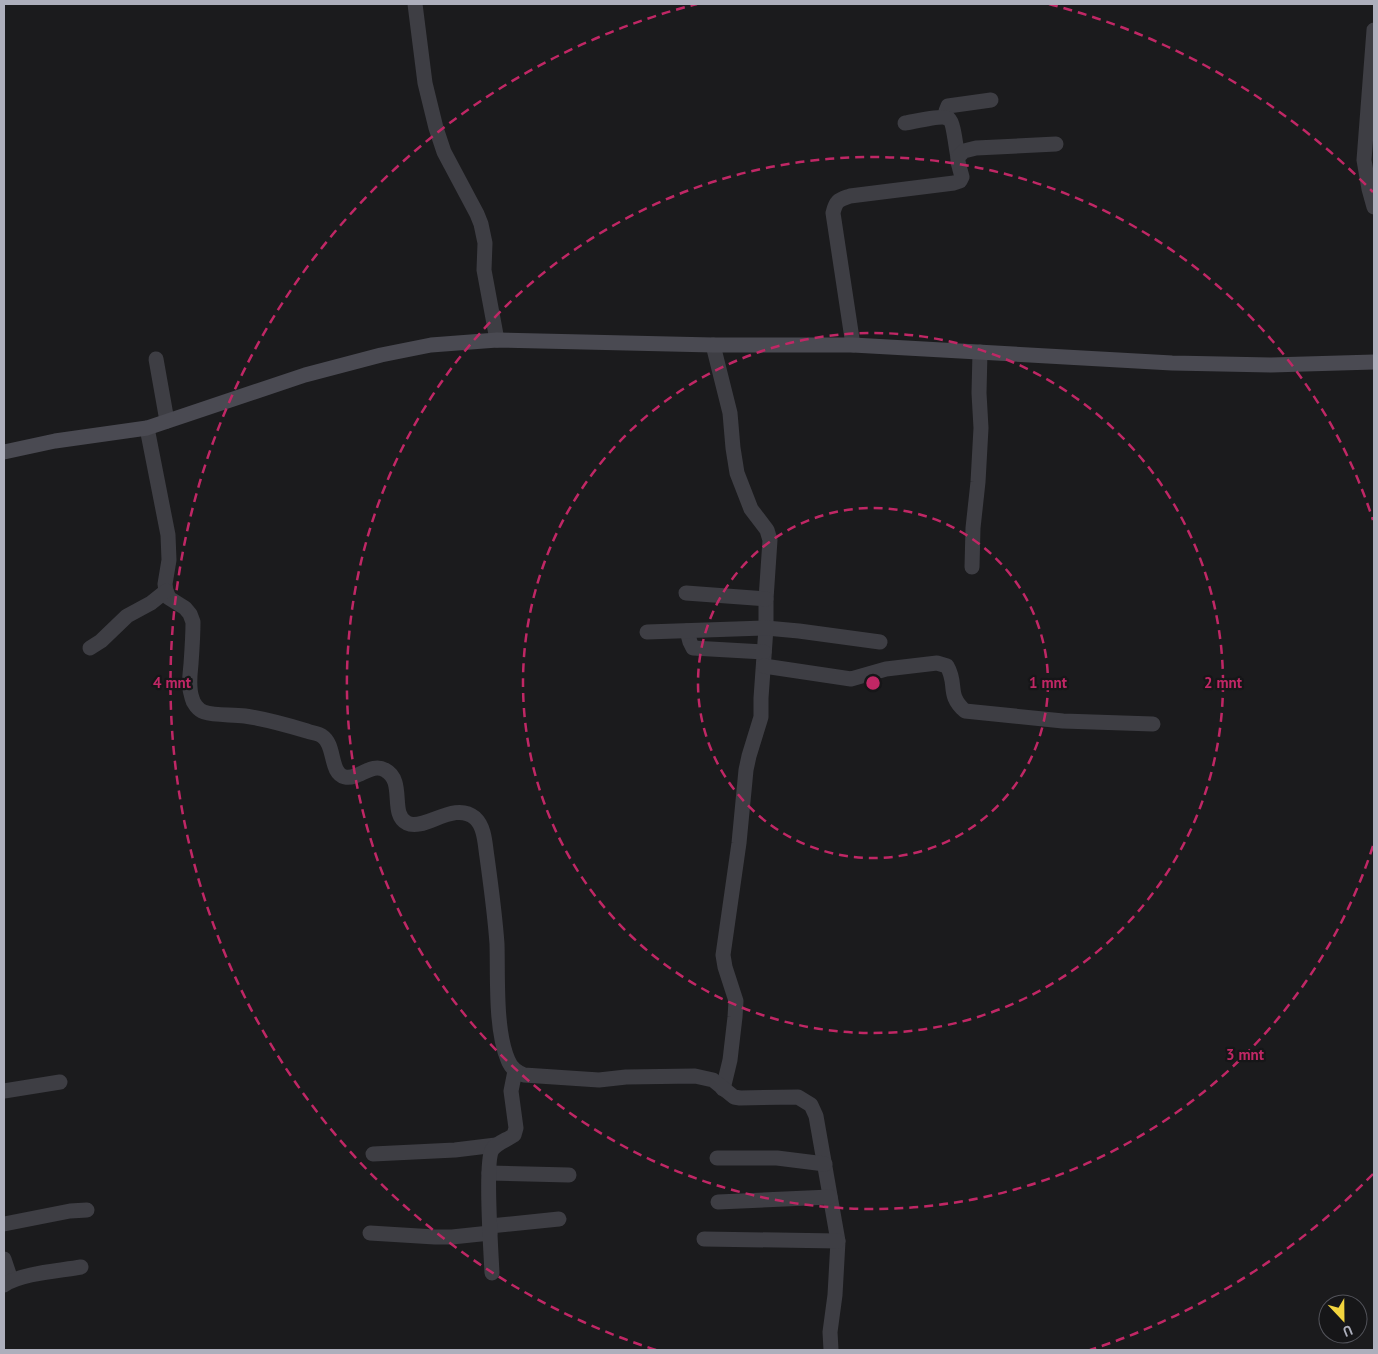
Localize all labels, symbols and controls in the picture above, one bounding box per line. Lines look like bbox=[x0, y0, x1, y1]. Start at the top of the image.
text: 4 mnt bbox=[153, 673, 192, 692]
text: 1 mnt bbox=[1029, 673, 1068, 692]
text: 2 mnt bbox=[1204, 673, 1243, 692]
centre of rings bbox=[864, 674, 882, 692]
text: 3 mnt bbox=[1226, 1045, 1265, 1064]
north arrow bbox=[1318, 1294, 1368, 1344]
text: U bbox=[1340, 1321, 1355, 1341]

